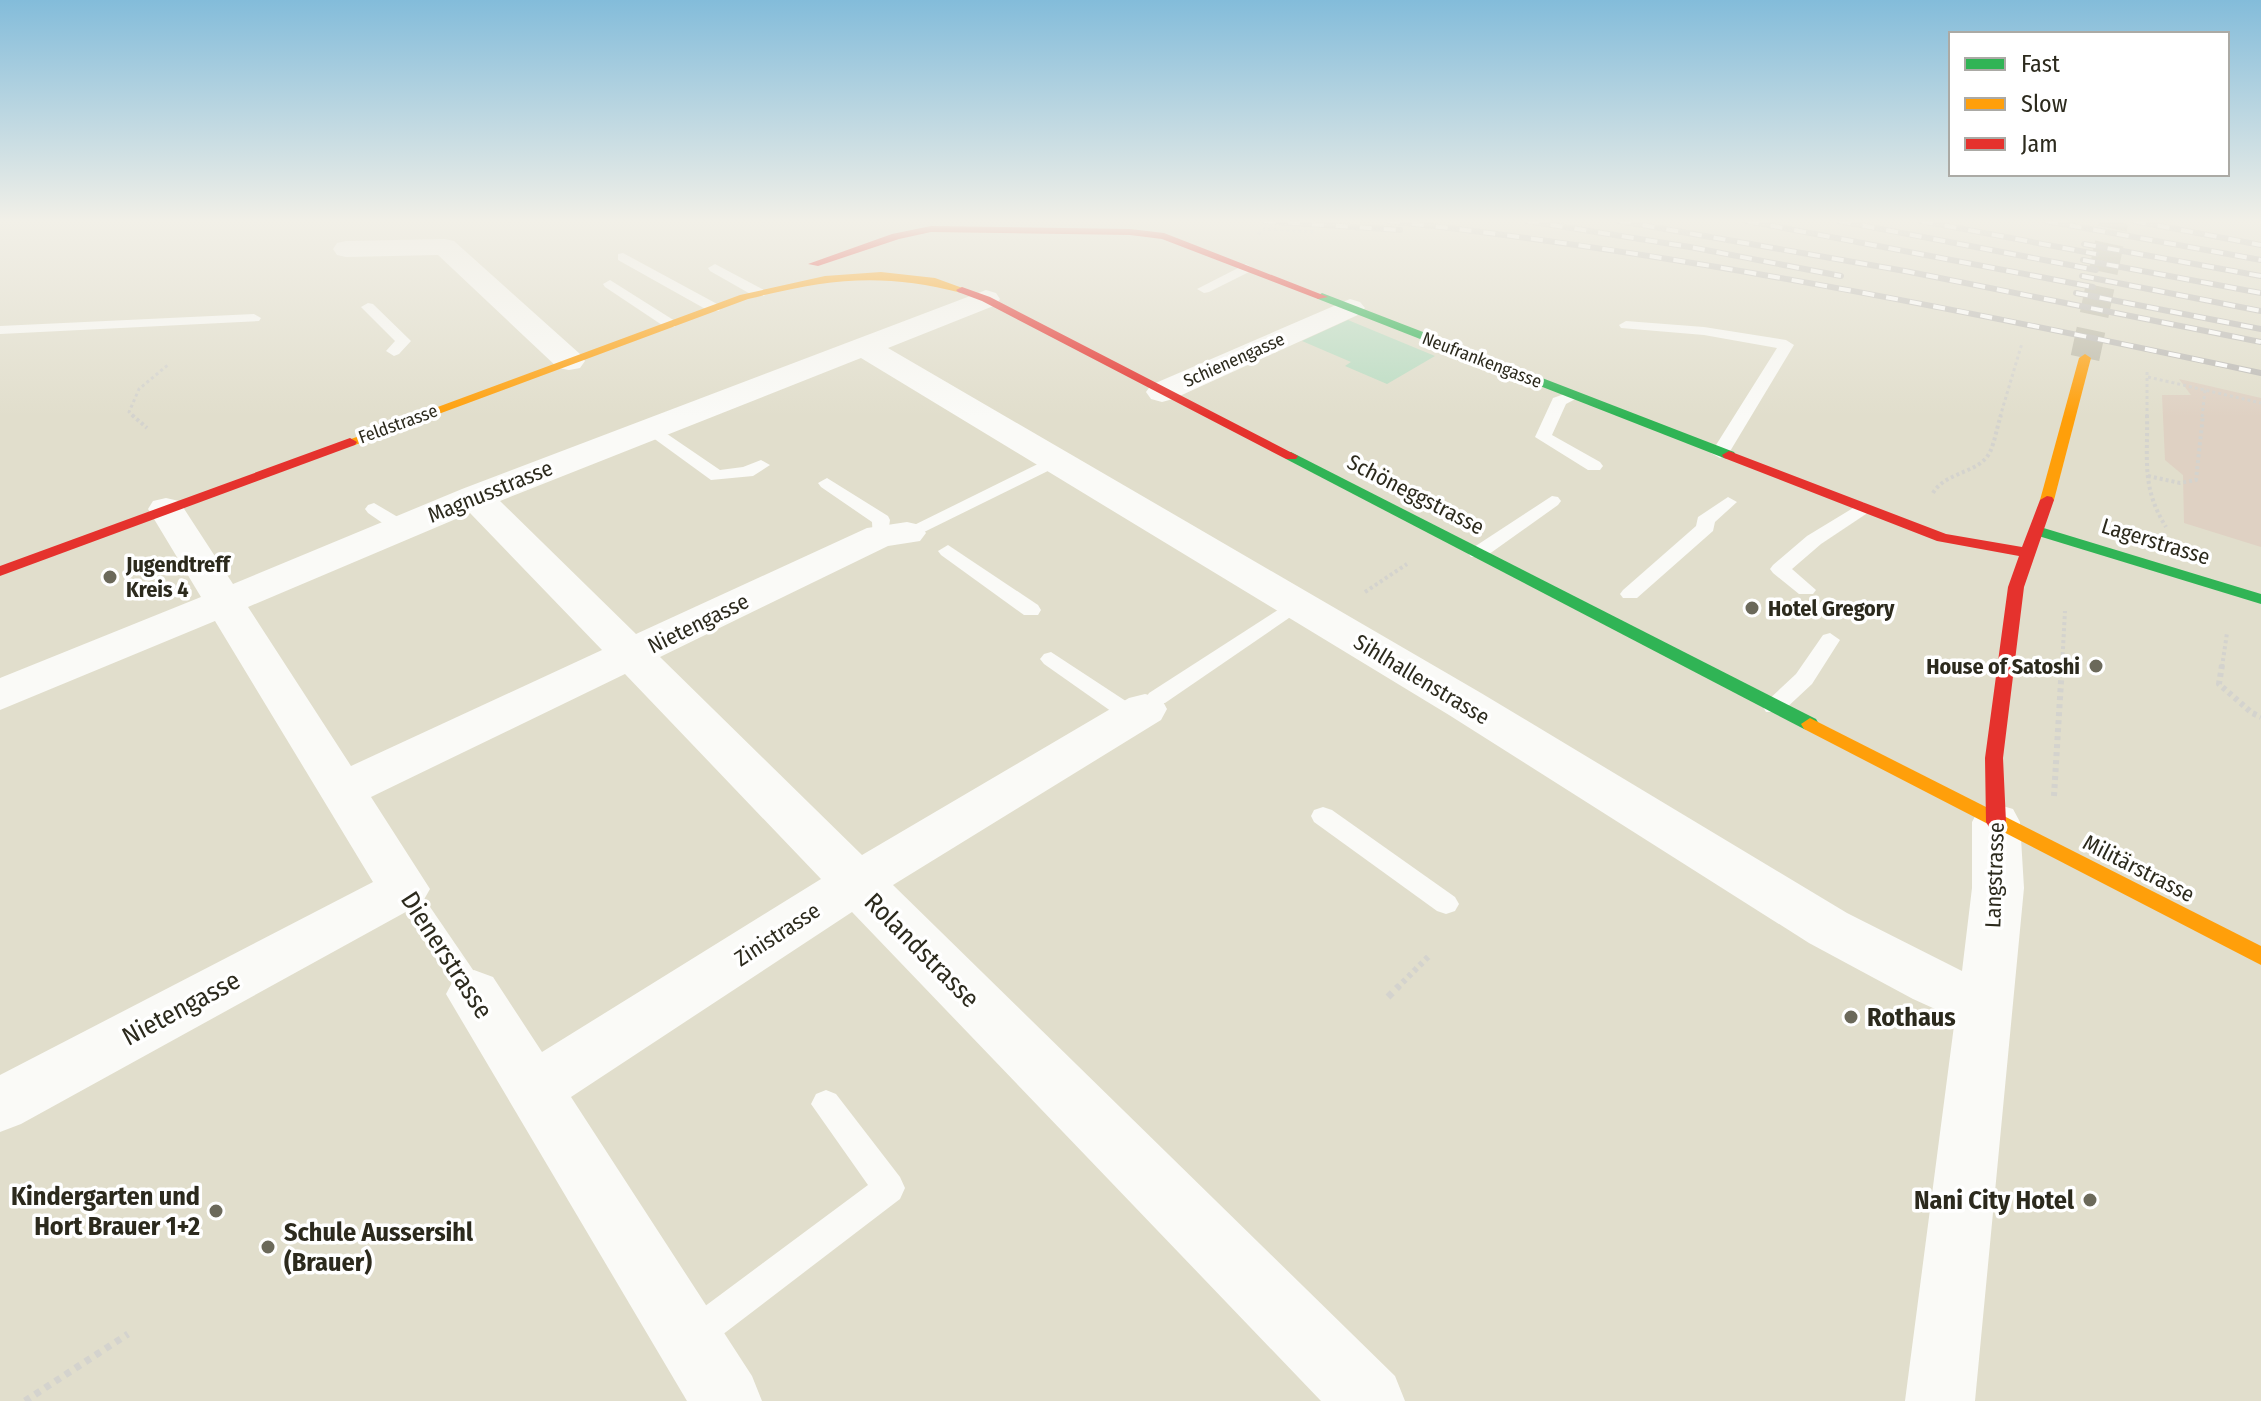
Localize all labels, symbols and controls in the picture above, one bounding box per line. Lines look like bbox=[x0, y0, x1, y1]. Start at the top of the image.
legend bbox=[1949, 32, 2229, 176]
text: Fast bbox=[2021, 50, 2060, 78]
text: Slow bbox=[2021, 90, 2068, 118]
text: Jam bbox=[2021, 130, 2058, 158]
street label: Neufrankengasse bbox=[1419, 327, 1545, 393]
street label: Schienengasse bbox=[1180, 328, 1288, 392]
street label: Feldstrasse bbox=[355, 400, 441, 448]
street label: Schöneggstrasse bbox=[1343, 448, 1489, 541]
street label: Magnusstrasse bbox=[424, 454, 557, 529]
street label: Lagerstrasse bbox=[2098, 512, 2213, 571]
place label: Jugendtreff Kreis 4 bbox=[125, 551, 231, 603]
marker: Jugendtreff Kreis 4 bbox=[101, 568, 119, 586]
street label: Nietengasse bbox=[643, 587, 753, 659]
place label: Hotel Gregory bbox=[1768, 595, 1895, 622]
marker: Hotel Gregory bbox=[1743, 599, 1761, 617]
street label: Sihlhallenstrasse bbox=[1349, 628, 1495, 731]
place label: House of Satoshi bbox=[1926, 653, 2080, 680]
marker: House of Satoshi bbox=[2087, 657, 2105, 675]
street label: Langstrasse bbox=[1979, 822, 2010, 928]
street label: Militärstrasse bbox=[2079, 829, 2199, 908]
street label: Dienerstrasse bbox=[394, 886, 499, 1025]
street label: Rolandstrasse bbox=[858, 886, 986, 1014]
street label: Zinistrasse bbox=[729, 897, 825, 972]
street label: Nietengasse bbox=[117, 964, 245, 1052]
place label: Rothaus bbox=[1867, 1002, 1956, 1033]
marker: Rothaus bbox=[1842, 1008, 1860, 1026]
place label: Kindergarten und Hort Brauer 1+2 bbox=[11, 1181, 200, 1242]
place label: Nani City Hotel bbox=[1914, 1185, 2075, 1216]
marker: Nani City Hotel bbox=[2081, 1191, 2099, 1209]
marker: Kindergarten und Hort Brauer 1+2 bbox=[207, 1202, 225, 1220]
place label: Schule Aussersihl (Brauer) bbox=[284, 1217, 474, 1278]
marker: Schule Aussersihl (Brauer) bbox=[259, 1238, 277, 1256]

